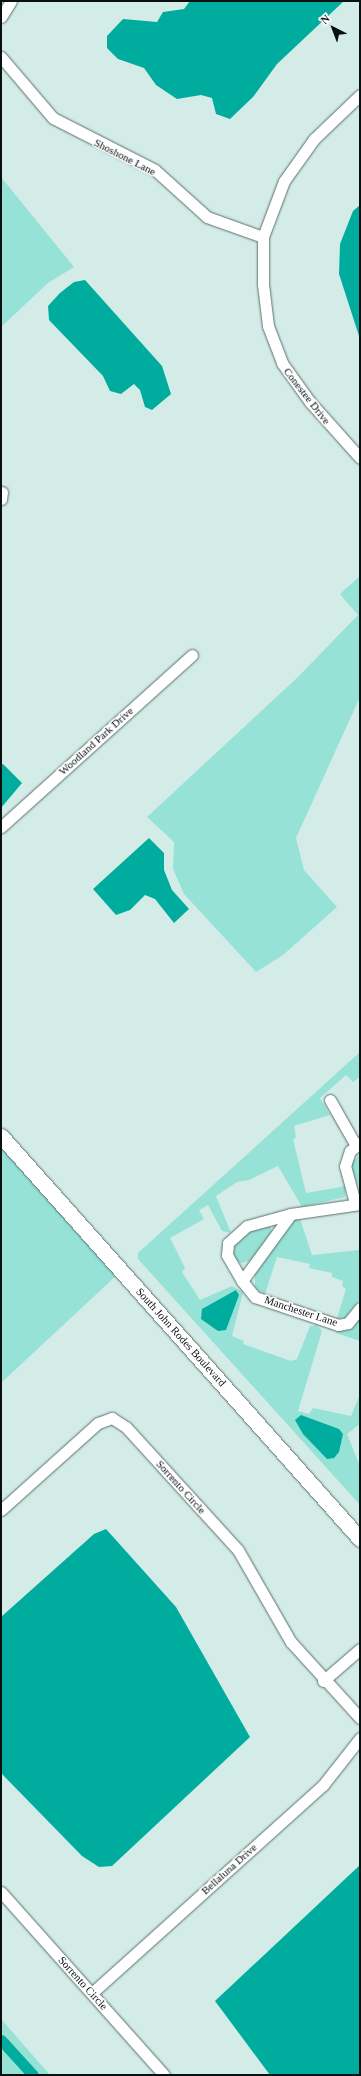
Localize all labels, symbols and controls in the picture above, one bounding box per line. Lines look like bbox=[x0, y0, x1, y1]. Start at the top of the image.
north arrow bbox=[313, 8, 353, 48]
text: N bbox=[318, 12, 332, 26]
street label: Shoshone Lane bbox=[92, 136, 158, 178]
street label: Conestee Drive bbox=[281, 365, 333, 427]
street label: Woodland Park Drive bbox=[56, 704, 136, 778]
street label: South John Rodes Boulevard bbox=[133, 1285, 229, 1389]
street label: Manchester Lane bbox=[263, 1293, 339, 1329]
street label: Sorrento Circle bbox=[154, 1457, 208, 1517]
street label: Bellaluna Drive bbox=[199, 1841, 259, 1897]
street label: Sorrento Circle bbox=[56, 1953, 110, 2013]

